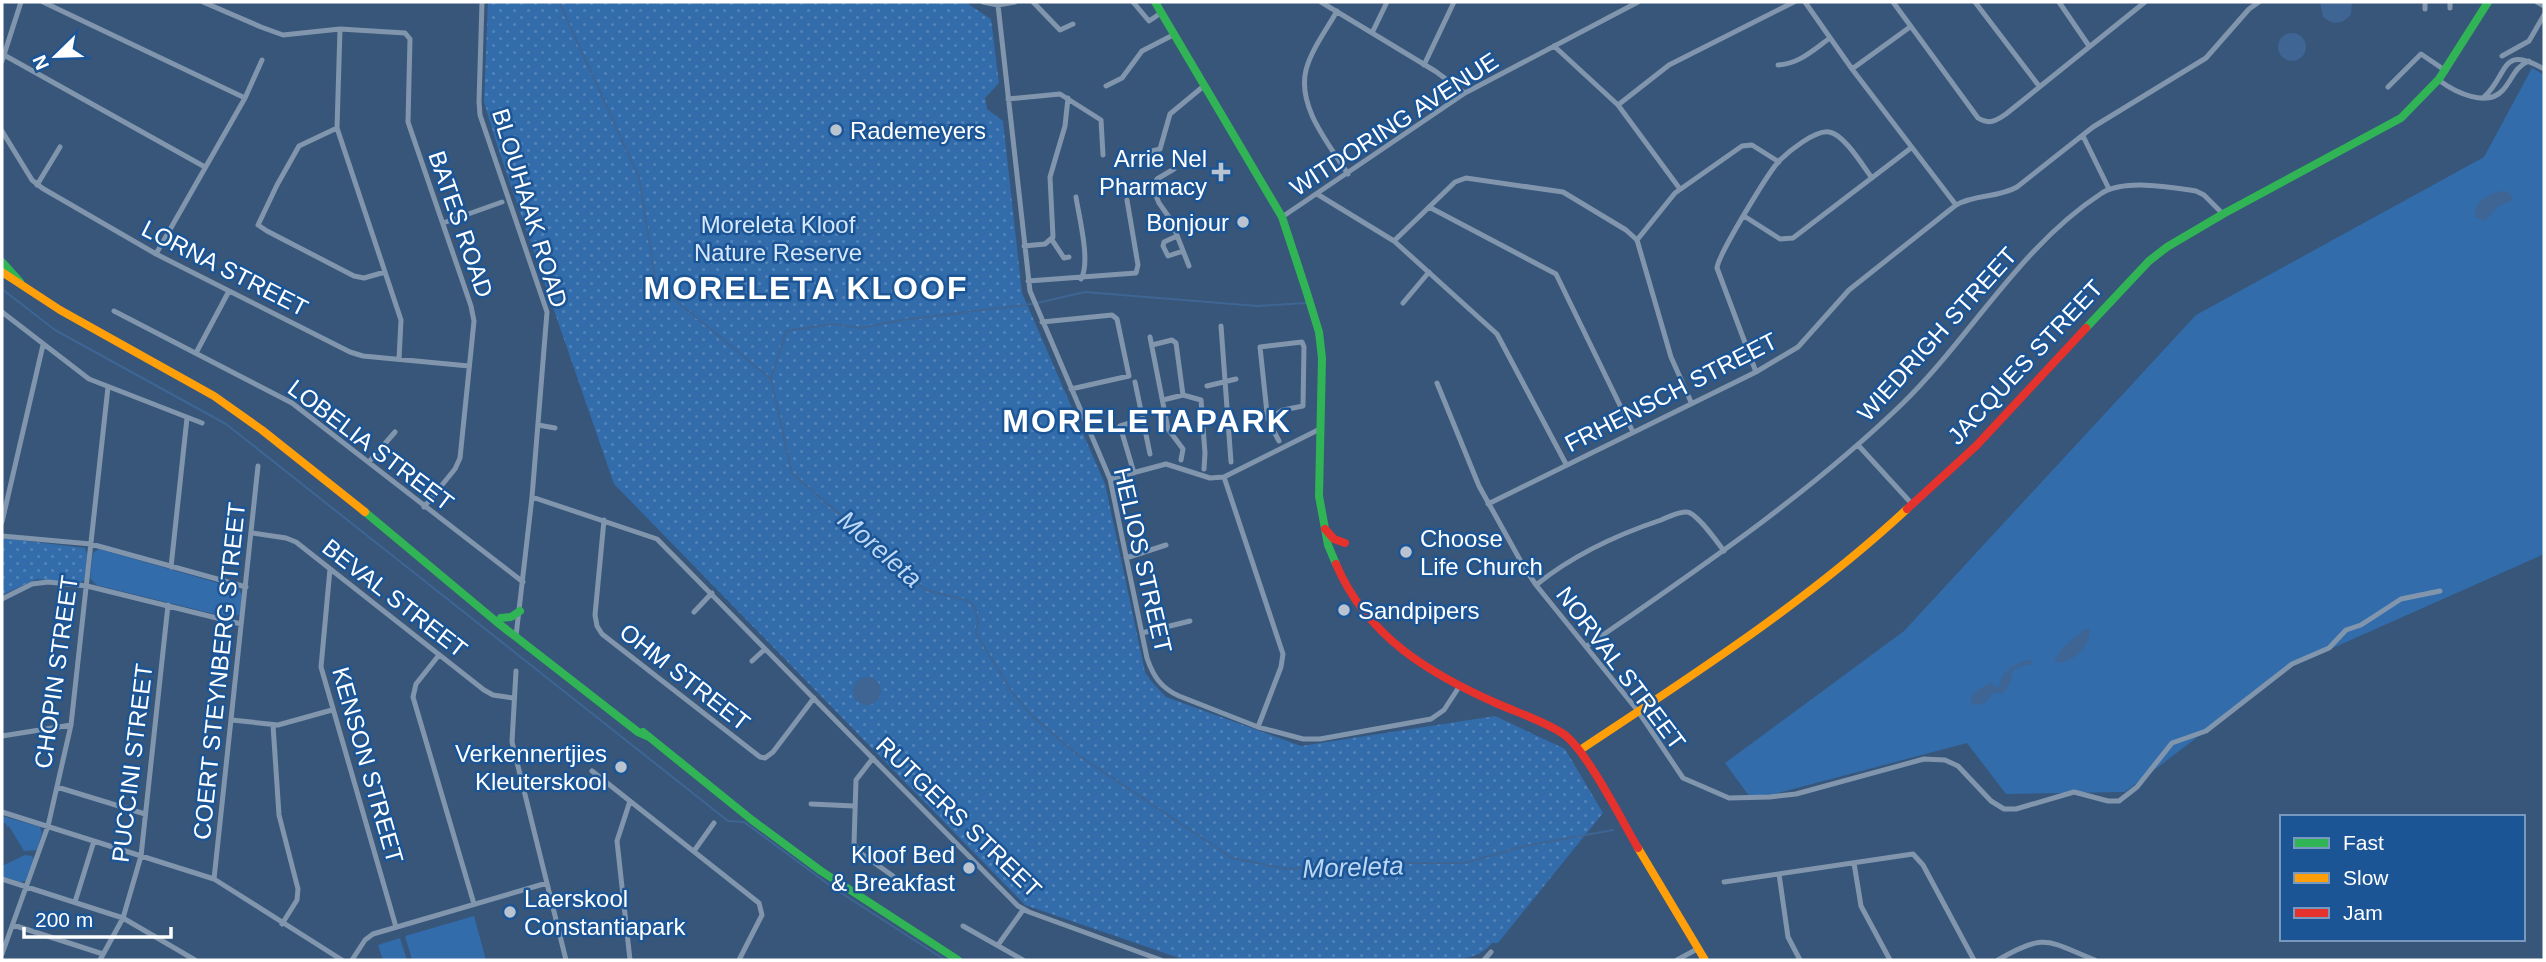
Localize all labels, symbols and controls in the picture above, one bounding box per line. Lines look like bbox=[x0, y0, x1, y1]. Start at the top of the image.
north arrow bbox=[21, 21, 91, 91]
street label: WITDORING AVENUE bbox=[1285, 47, 1503, 201]
text: N bbox=[28, 52, 53, 73]
street label: BLOUHAAK ROAD bbox=[487, 105, 573, 311]
place label: Rademeyers bbox=[850, 117, 986, 144]
marker: Rademeyers bbox=[828, 122, 844, 138]
place label: Arrie Nel Pharmacy bbox=[1099, 145, 1207, 200]
street label: BATES ROAD bbox=[423, 147, 499, 301]
marker: Arrie Nel Pharmacy bbox=[1213, 164, 1229, 180]
place label: Bonjour bbox=[1146, 209, 1229, 236]
park label: Moreleta Kloof Nature Reserve bbox=[694, 211, 862, 266]
street label: LORNA STREET bbox=[137, 214, 313, 322]
marker: Bonjour bbox=[1235, 214, 1251, 230]
street label: WIEDRIGH STREET bbox=[1852, 241, 2022, 426]
district label: MORELETA KLOOF bbox=[644, 270, 968, 306]
street label: JACQUES STREET bbox=[1942, 274, 2108, 450]
street label: FRHENSCH STREET bbox=[1560, 327, 1782, 457]
street label: LOBELIA STREET bbox=[283, 374, 459, 516]
district label: MORELETAPARK bbox=[1002, 403, 1292, 439]
street label: HELIOS STREET bbox=[1109, 465, 1178, 656]
street label: COERT STEYNBERG STREET bbox=[188, 501, 250, 841]
water label: Moreleta bbox=[832, 504, 928, 594]
place label: Choose Life Church bbox=[1420, 525, 1543, 580]
street label: BEVAL STREET bbox=[317, 533, 473, 663]
marker: Choose Life Church bbox=[1398, 544, 1414, 560]
street label: CHOPIN STREET bbox=[29, 573, 83, 770]
street label: NORVAL STREET bbox=[1551, 581, 1691, 755]
place label: Sandpipers bbox=[1358, 597, 1479, 624]
marker: Sandpipers bbox=[1336, 602, 1352, 618]
street label: OHM STREET bbox=[615, 618, 756, 736]
street label: PUCCINI STREET bbox=[106, 662, 158, 864]
street label: KENSON STREET bbox=[327, 664, 409, 866]
street label: RUTGERS STREET bbox=[871, 731, 1047, 903]
place label: Verkennertjies Kleuterskool bbox=[455, 740, 607, 795]
marker: Verkennertjies Kleuterskool bbox=[613, 759, 629, 775]
legend bbox=[2280, 815, 2525, 941]
text: Fast bbox=[2343, 831, 2384, 854]
place label: Kloof Bed & Breakfast bbox=[831, 841, 955, 896]
water label: Moreleta bbox=[1302, 850, 1404, 884]
marker: Kloof Bed & Breakfast bbox=[961, 860, 977, 876]
text: Slow bbox=[2343, 866, 2389, 889]
place label: Laerskool Constantiapark bbox=[524, 885, 686, 940]
scale bar bbox=[24, 895, 172, 939]
text: Jam bbox=[2343, 901, 2383, 924]
marker: Laerskool Constantiapark bbox=[502, 904, 518, 920]
text: 200 m bbox=[35, 908, 93, 931]

